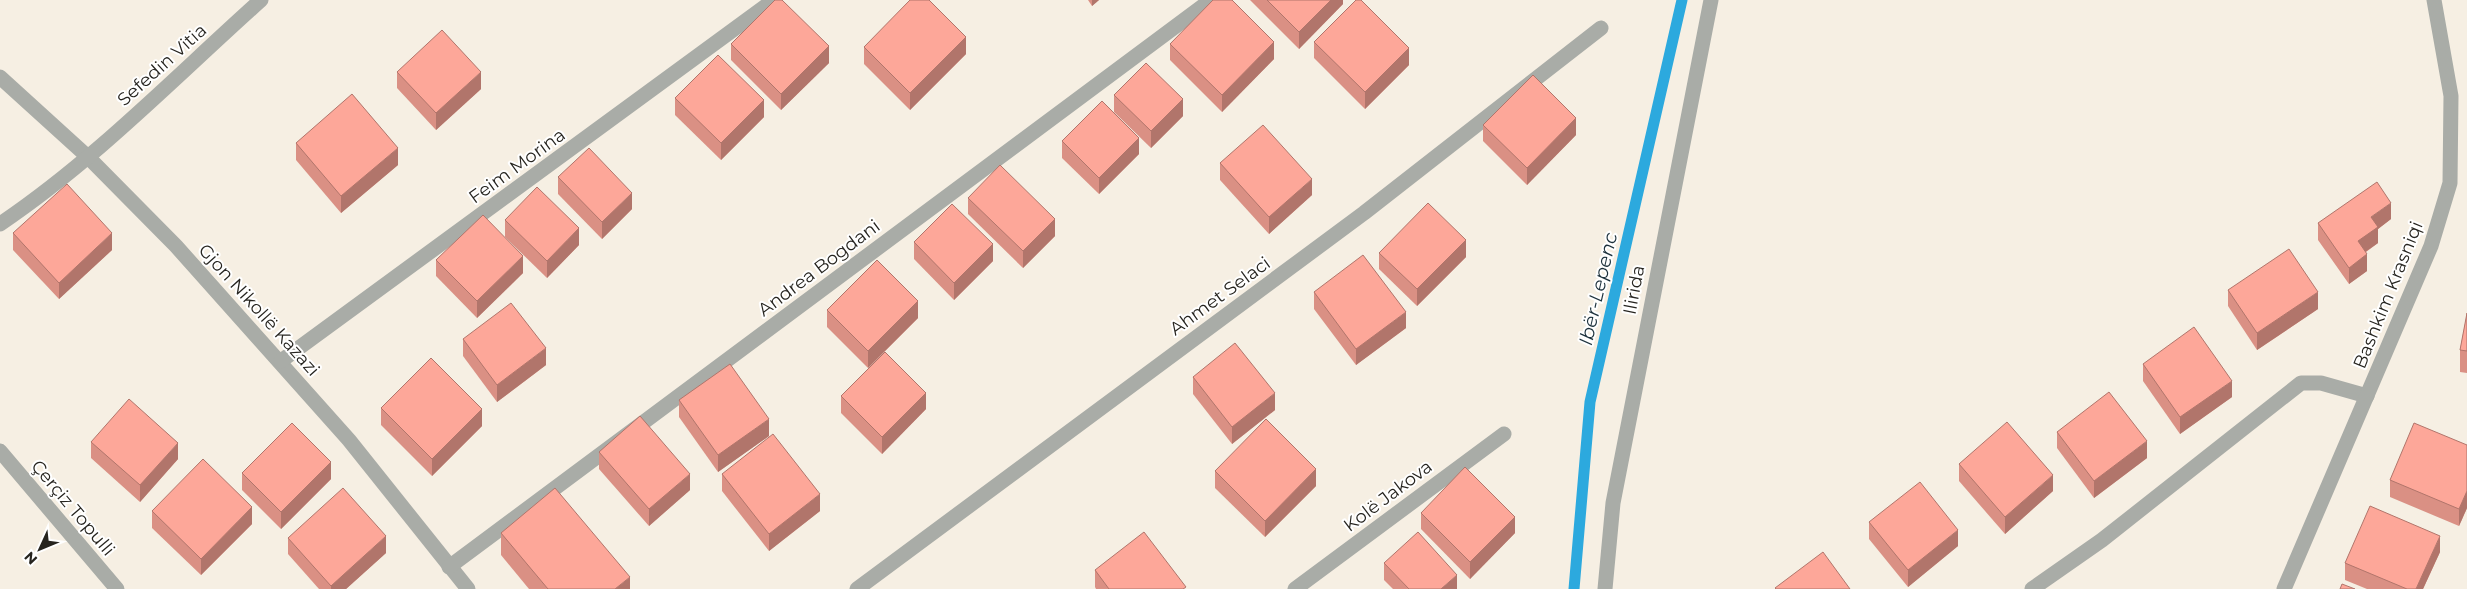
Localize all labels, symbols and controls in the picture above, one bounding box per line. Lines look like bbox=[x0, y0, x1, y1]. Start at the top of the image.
street label: Sefedin Vitia bbox=[113, 19, 211, 111]
street label: Feim Morina bbox=[465, 124, 569, 208]
street label: Andrea Bogdani bbox=[754, 215, 884, 321]
street label: Bashkim Krasniqi bbox=[2348, 218, 2428, 372]
water label: Ibër-Lepenc bbox=[1574, 230, 1622, 348]
street label: Gjon Nikollë Kazazi bbox=[194, 239, 324, 381]
street label: Ahmet Selaci bbox=[1165, 252, 1275, 340]
street label: Ilirida bbox=[1618, 263, 1650, 317]
street label: Çerçiz Topulli bbox=[27, 456, 119, 560]
street label: Kolë Jakova bbox=[1339, 456, 1437, 536]
north arrow bbox=[15, 524, 65, 574]
text: N bbox=[20, 548, 41, 568]

